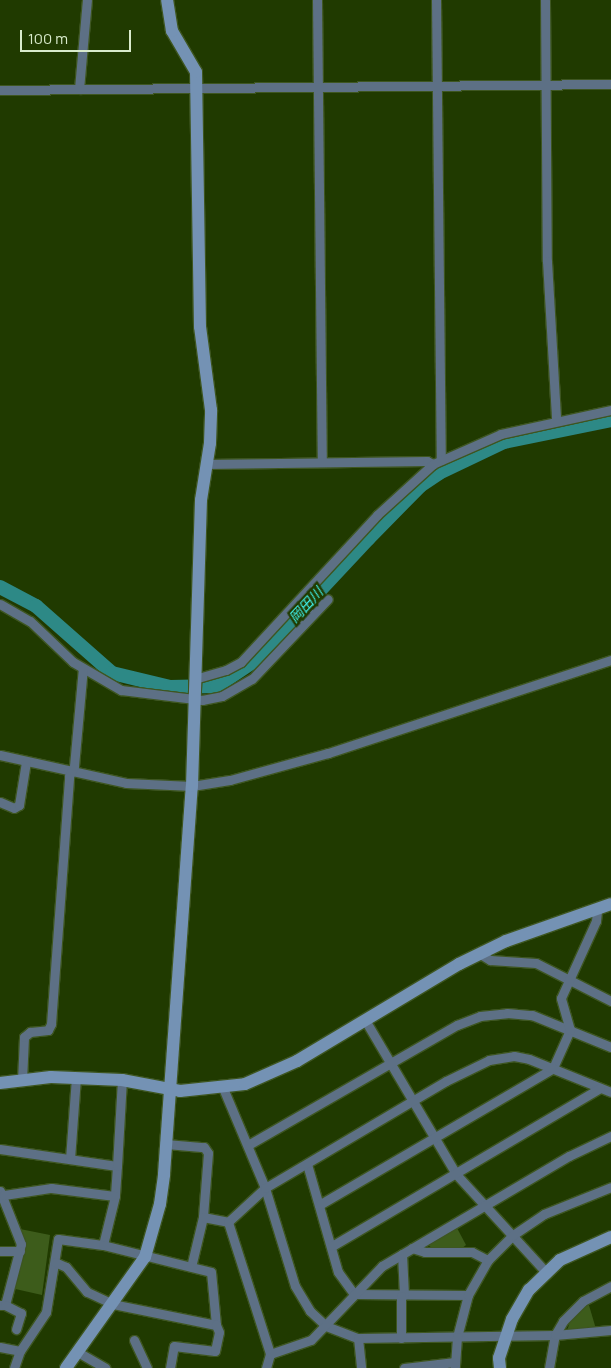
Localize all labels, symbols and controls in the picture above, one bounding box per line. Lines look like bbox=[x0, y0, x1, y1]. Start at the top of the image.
scale bar bbox=[22, 20, 134, 52]
text: 100 m bbox=[28, 28, 68, 49]
water label: 岡田川 bbox=[286, 584, 326, 626]

